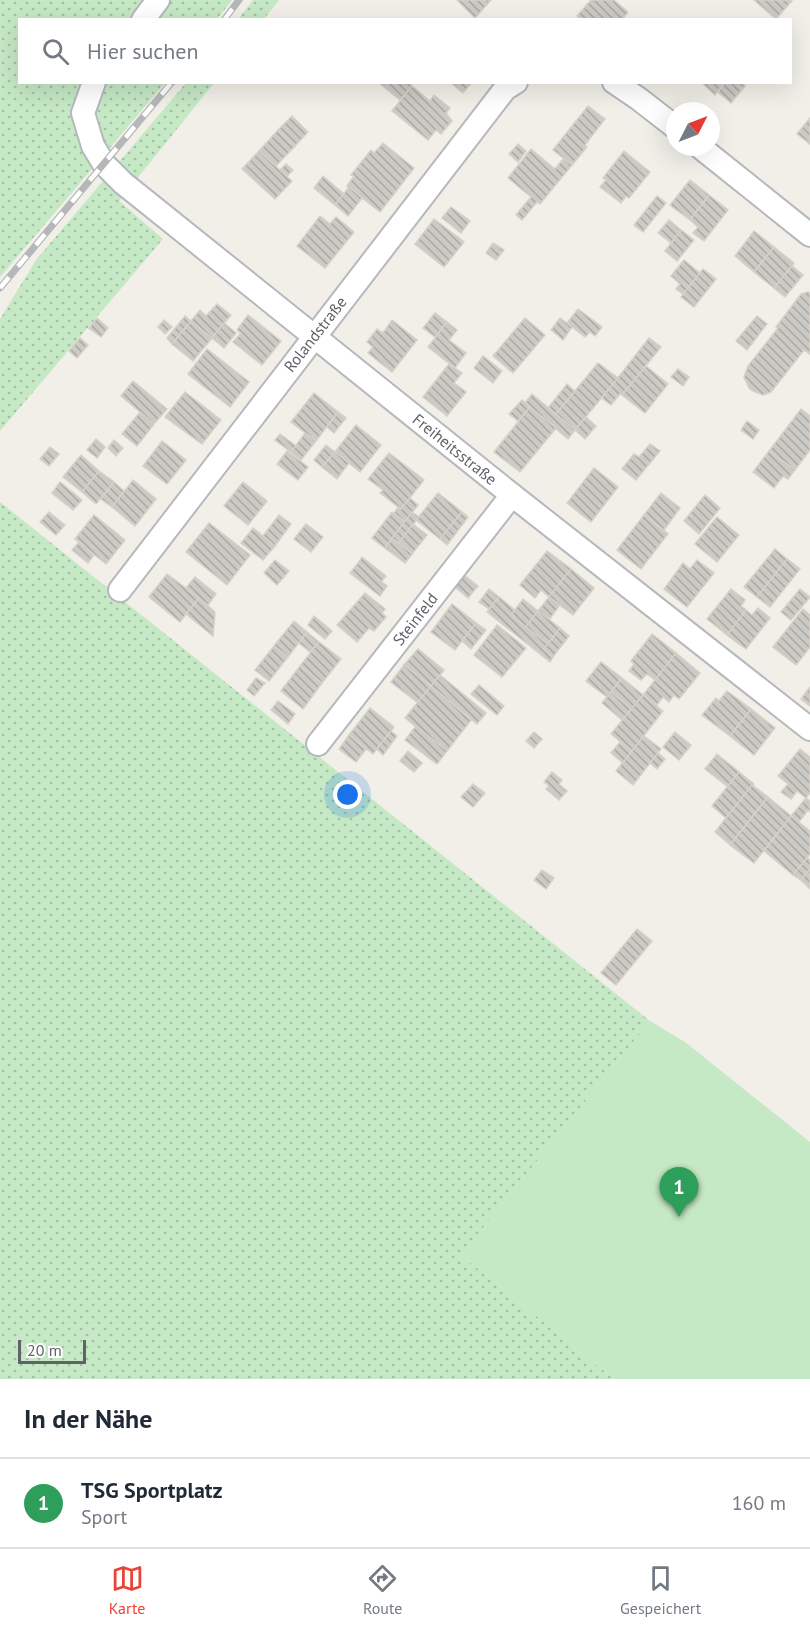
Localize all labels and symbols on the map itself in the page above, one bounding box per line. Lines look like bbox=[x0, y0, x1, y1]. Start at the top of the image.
north arrow bbox=[666, 102, 720, 156]
street label: Rolandstraße bbox=[279, 292, 351, 376]
street label: Freiheitsstraße bbox=[409, 409, 501, 489]
street label: Steinfeld bbox=[388, 589, 442, 649]
your location bbox=[333, 780, 362, 809]
pin: 1 bbox=[660, 1168, 698, 1217]
scale bar bbox=[18, 1337, 86, 1364]

